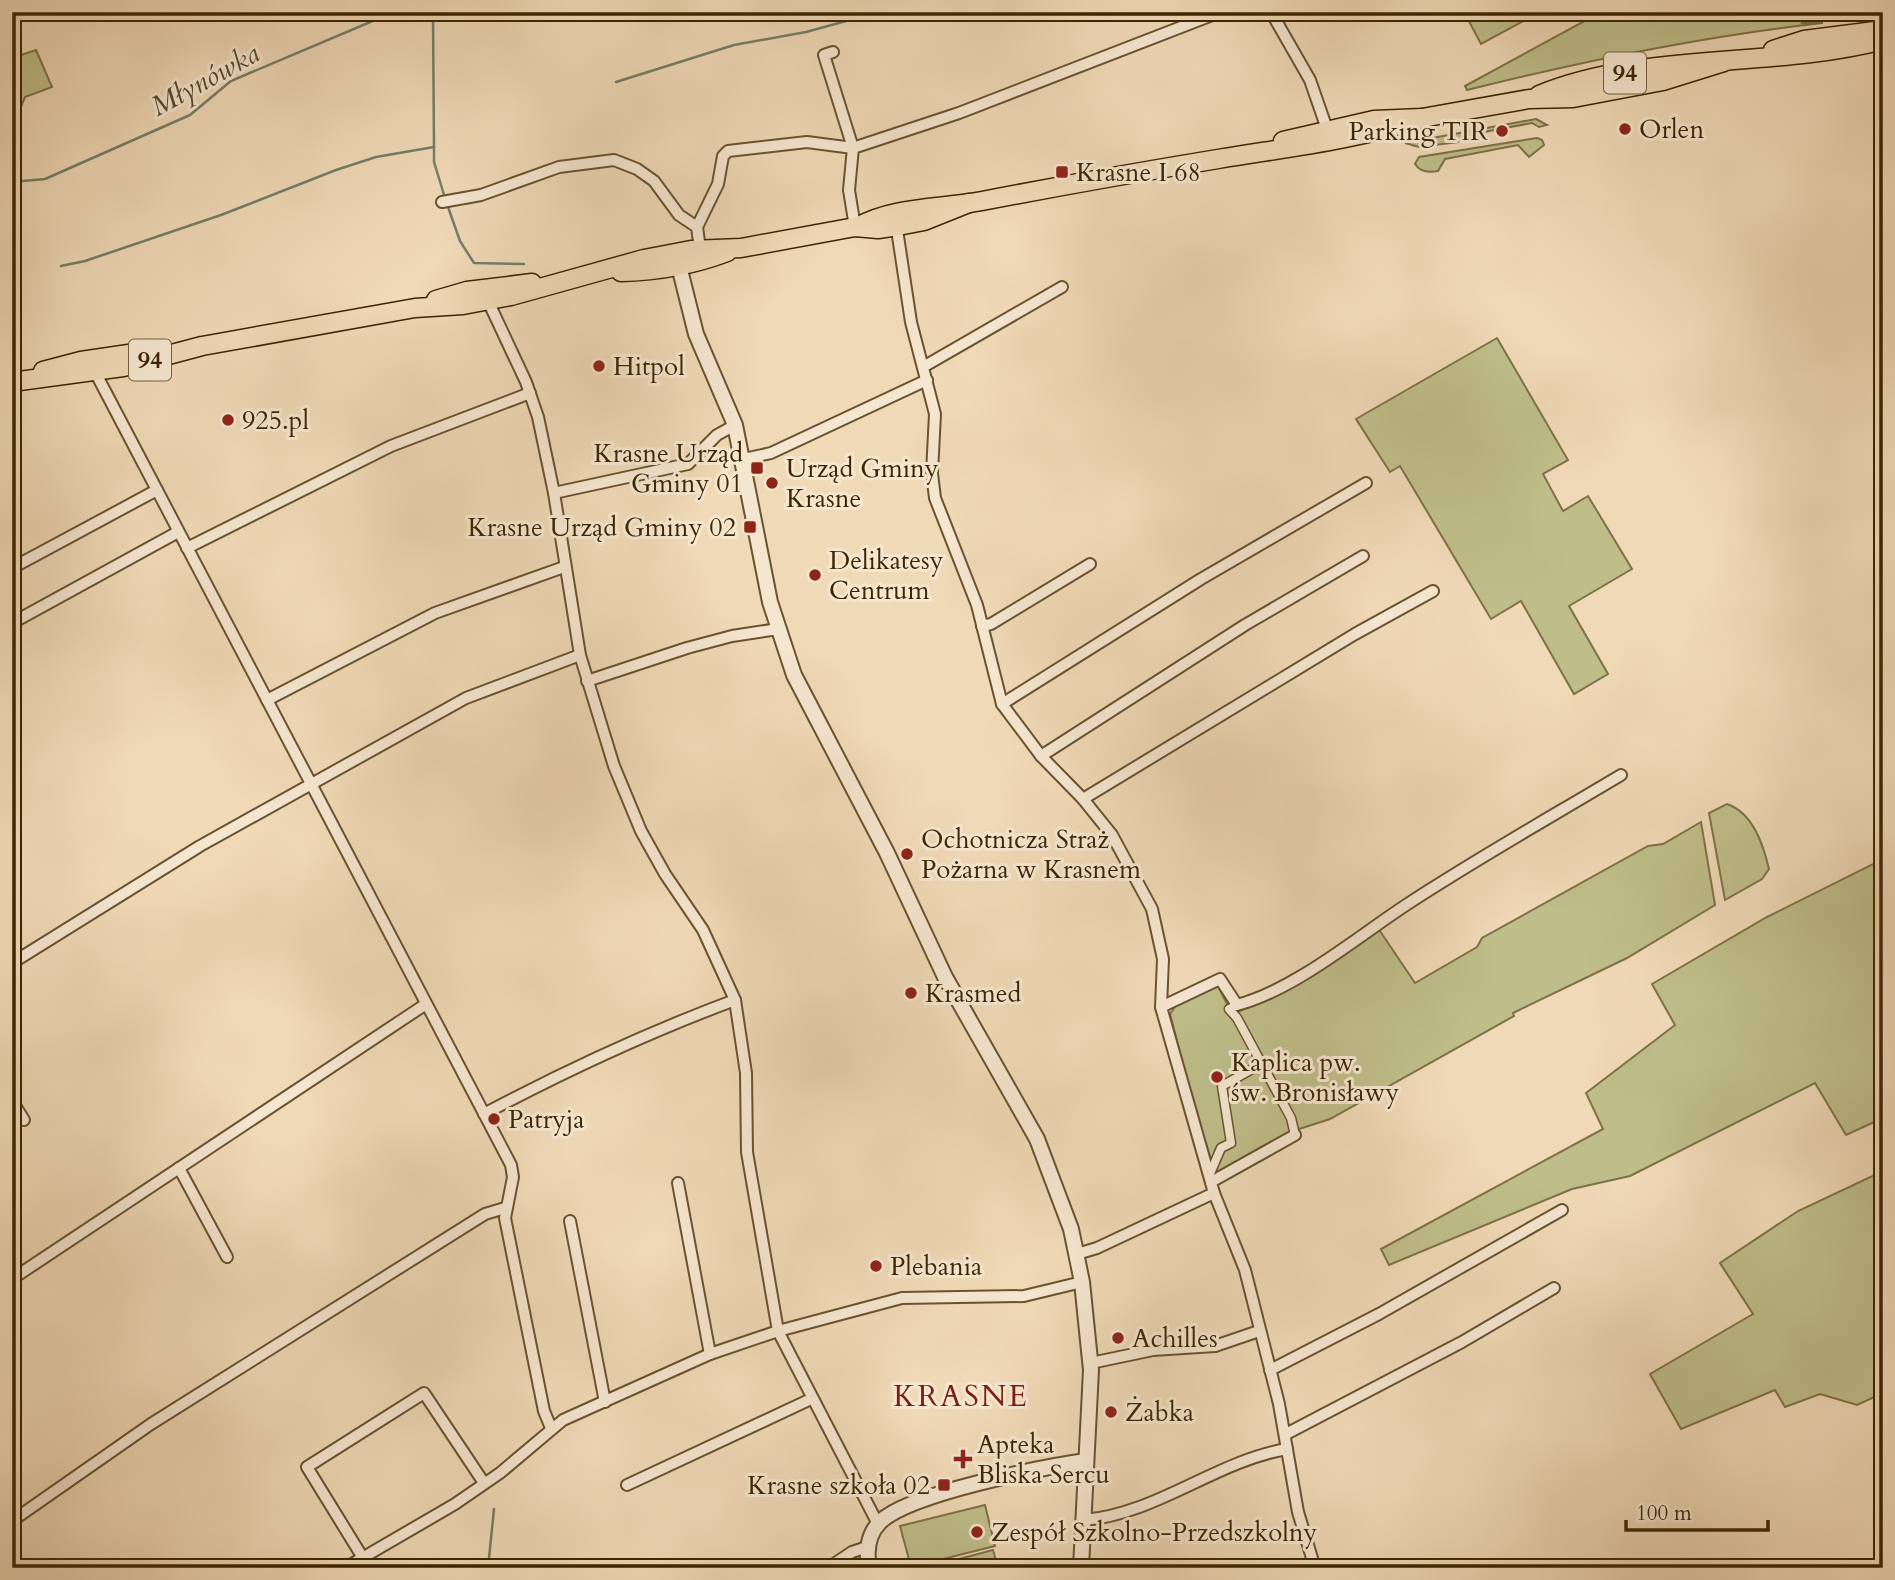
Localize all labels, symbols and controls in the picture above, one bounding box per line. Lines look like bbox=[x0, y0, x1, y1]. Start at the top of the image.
water label: Młynówka bbox=[144, 34, 266, 126]
road number: 94 bbox=[1604, 52, 1646, 94]
place label: Orlen bbox=[1639, 112, 1704, 147]
place label: Parking TIR bbox=[1348, 114, 1488, 149]
marker: Orlen bbox=[1617, 121, 1633, 137]
marker: Parking TIR bbox=[1494, 123, 1510, 139]
place label: Krasne I 68 bbox=[1076, 155, 1201, 190]
marker: Krasne I 68 bbox=[1054, 164, 1070, 180]
road number: 94 bbox=[129, 340, 171, 380]
place label: Hitpol bbox=[613, 349, 685, 384]
marker: Hitpol bbox=[591, 358, 607, 374]
place label: 925.pl bbox=[242, 403, 309, 438]
marker: 925.pl bbox=[220, 412, 236, 428]
place label: Krasne Urząd Gminy 01 bbox=[593, 436, 743, 501]
place label: Urząd Gminy Krasne bbox=[786, 451, 939, 516]
marker: Krasne Urząd Gminy 01 bbox=[749, 460, 765, 476]
marker: Urząd Gminy Krasne bbox=[764, 475, 780, 491]
place label: Krasne Urząd Gminy 02 bbox=[467, 510, 736, 545]
marker: Krasne Urząd Gminy 02 bbox=[742, 519, 758, 535]
place label: Delikatesy Centrum bbox=[829, 543, 944, 608]
marker: Delikatesy Centrum bbox=[807, 567, 823, 583]
place label: Ochotnicza Straż Pożarna w Krasnem bbox=[921, 822, 1141, 887]
marker: Ochotnicza Straż Pożarna w Krasnem bbox=[899, 846, 915, 862]
place label: Krasmed bbox=[925, 976, 1022, 1011]
marker: Krasmed bbox=[903, 985, 919, 1001]
place label: Kaplica pw. św. Bronisławy bbox=[1231, 1045, 1399, 1110]
marker: Kaplica pw. św. Bronisławy bbox=[1209, 1069, 1225, 1085]
place label: Patryja bbox=[508, 1102, 585, 1137]
marker: Patryja bbox=[486, 1111, 502, 1127]
place label: Plebania bbox=[890, 1249, 982, 1284]
marker: Plebania bbox=[868, 1258, 884, 1274]
place label: Achilles bbox=[1132, 1321, 1218, 1356]
marker: Achilles bbox=[1110, 1330, 1126, 1346]
district label: KRASNE bbox=[893, 1376, 1029, 1417]
place label: Żabka bbox=[1125, 1395, 1194, 1430]
marker: Żabka bbox=[1103, 1404, 1119, 1420]
place label: Apteka Bliska Sercu bbox=[977, 1427, 1110, 1492]
marker: Apteka Bliska Sercu bbox=[955, 1451, 971, 1467]
place label: Krasne szkoła 02 bbox=[747, 1468, 930, 1503]
marker: Krasne szkoła 02 bbox=[936, 1477, 952, 1493]
scale bar bbox=[1626, 1489, 1767, 1533]
text: 100 m bbox=[1636, 1499, 1692, 1528]
place label: Zespół Szkolno-Przedszkolny bbox=[991, 1515, 1318, 1550]
marker: Zespół Szkolno-Przedszkolny bbox=[969, 1524, 985, 1540]

